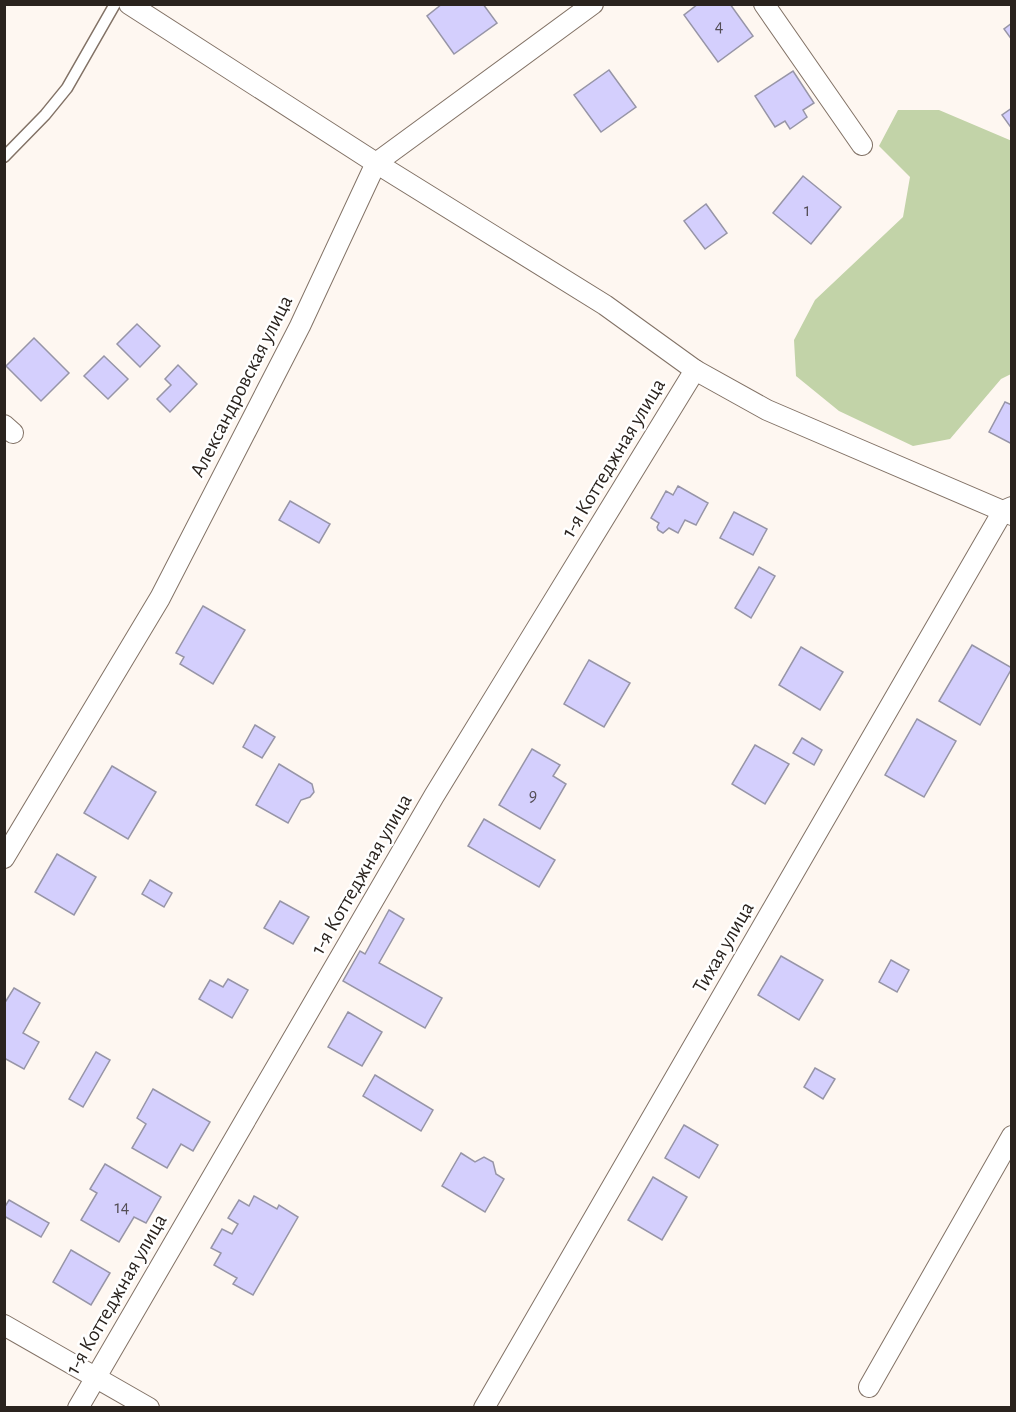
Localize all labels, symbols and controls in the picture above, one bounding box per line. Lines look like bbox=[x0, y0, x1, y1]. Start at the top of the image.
house number: 4 bbox=[715, 18, 724, 36]
house number: 1 bbox=[804, 202, 810, 220]
street label: Александровская улица bbox=[186, 292, 297, 481]
street label: 1-я Коттеджная улица bbox=[558, 375, 669, 541]
house number: 9 bbox=[529, 787, 537, 805]
street label: 1-я Коттеджная улица bbox=[307, 790, 416, 958]
street label: Тихая улица bbox=[689, 898, 758, 996]
house number: 14 bbox=[115, 1199, 130, 1217]
street label: 1-я Коттеджная улица bbox=[62, 1210, 171, 1378]

